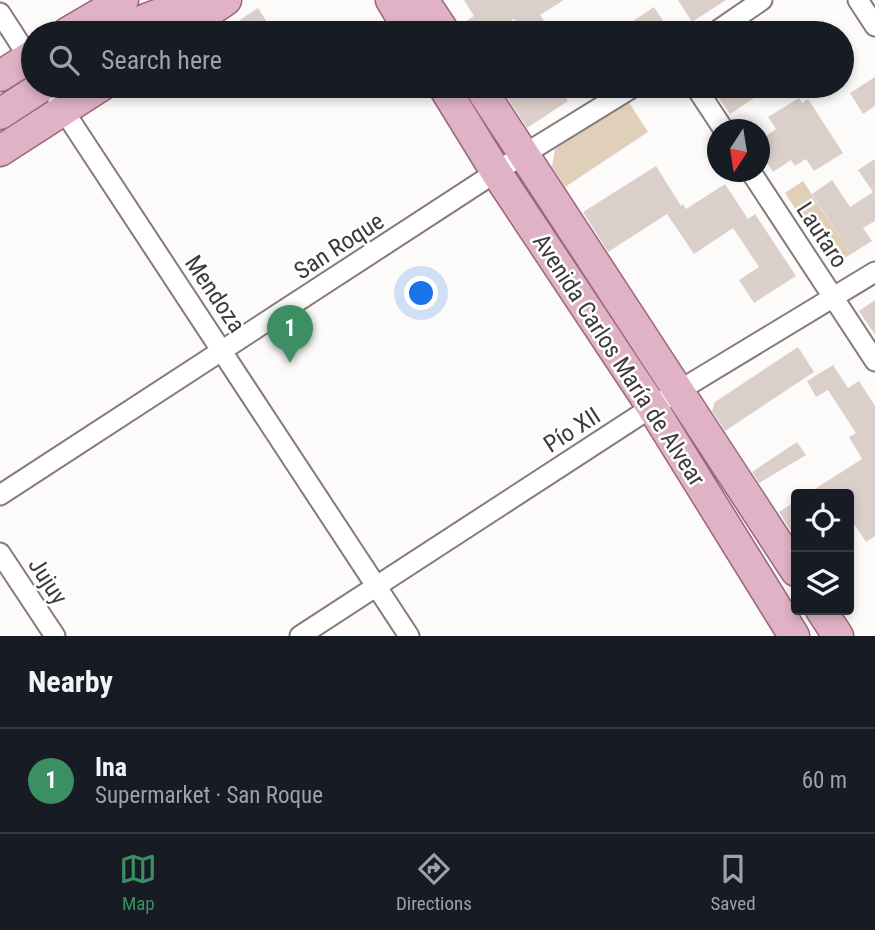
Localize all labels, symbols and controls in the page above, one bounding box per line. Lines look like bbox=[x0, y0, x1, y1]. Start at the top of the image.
search box bbox=[21, 21, 854, 98]
icon: search bbox=[45, 41, 83, 79]
text: Search here bbox=[101, 45, 222, 75]
north arrow bbox=[707, 119, 770, 182]
street label: Lautaro bbox=[791, 197, 853, 273]
street label: San Roque bbox=[289, 207, 389, 285]
street label: Avenida Carlos María de Alvear bbox=[527, 229, 711, 491]
street label: Mendoza bbox=[179, 250, 251, 338]
your location bbox=[404, 276, 438, 310]
pin: 1 bbox=[267, 305, 313, 363]
street label: Pío XII bbox=[538, 401, 606, 459]
map controls bbox=[791, 489, 854, 615]
button: locate bbox=[791, 489, 854, 552]
street label: Jujuy bbox=[23, 552, 73, 610]
button: layers bbox=[791, 552, 854, 615]
text: Nearby bbox=[28, 664, 113, 699]
text: Ina bbox=[95, 752, 127, 782]
text: 1 bbox=[45, 767, 57, 794]
text: 60 m bbox=[802, 767, 847, 794]
text: Supermarket · San Roque bbox=[95, 782, 323, 809]
tab: Map bbox=[119, 850, 157, 915]
tab: Directions bbox=[396, 850, 472, 915]
tab: Saved bbox=[710, 850, 756, 915]

